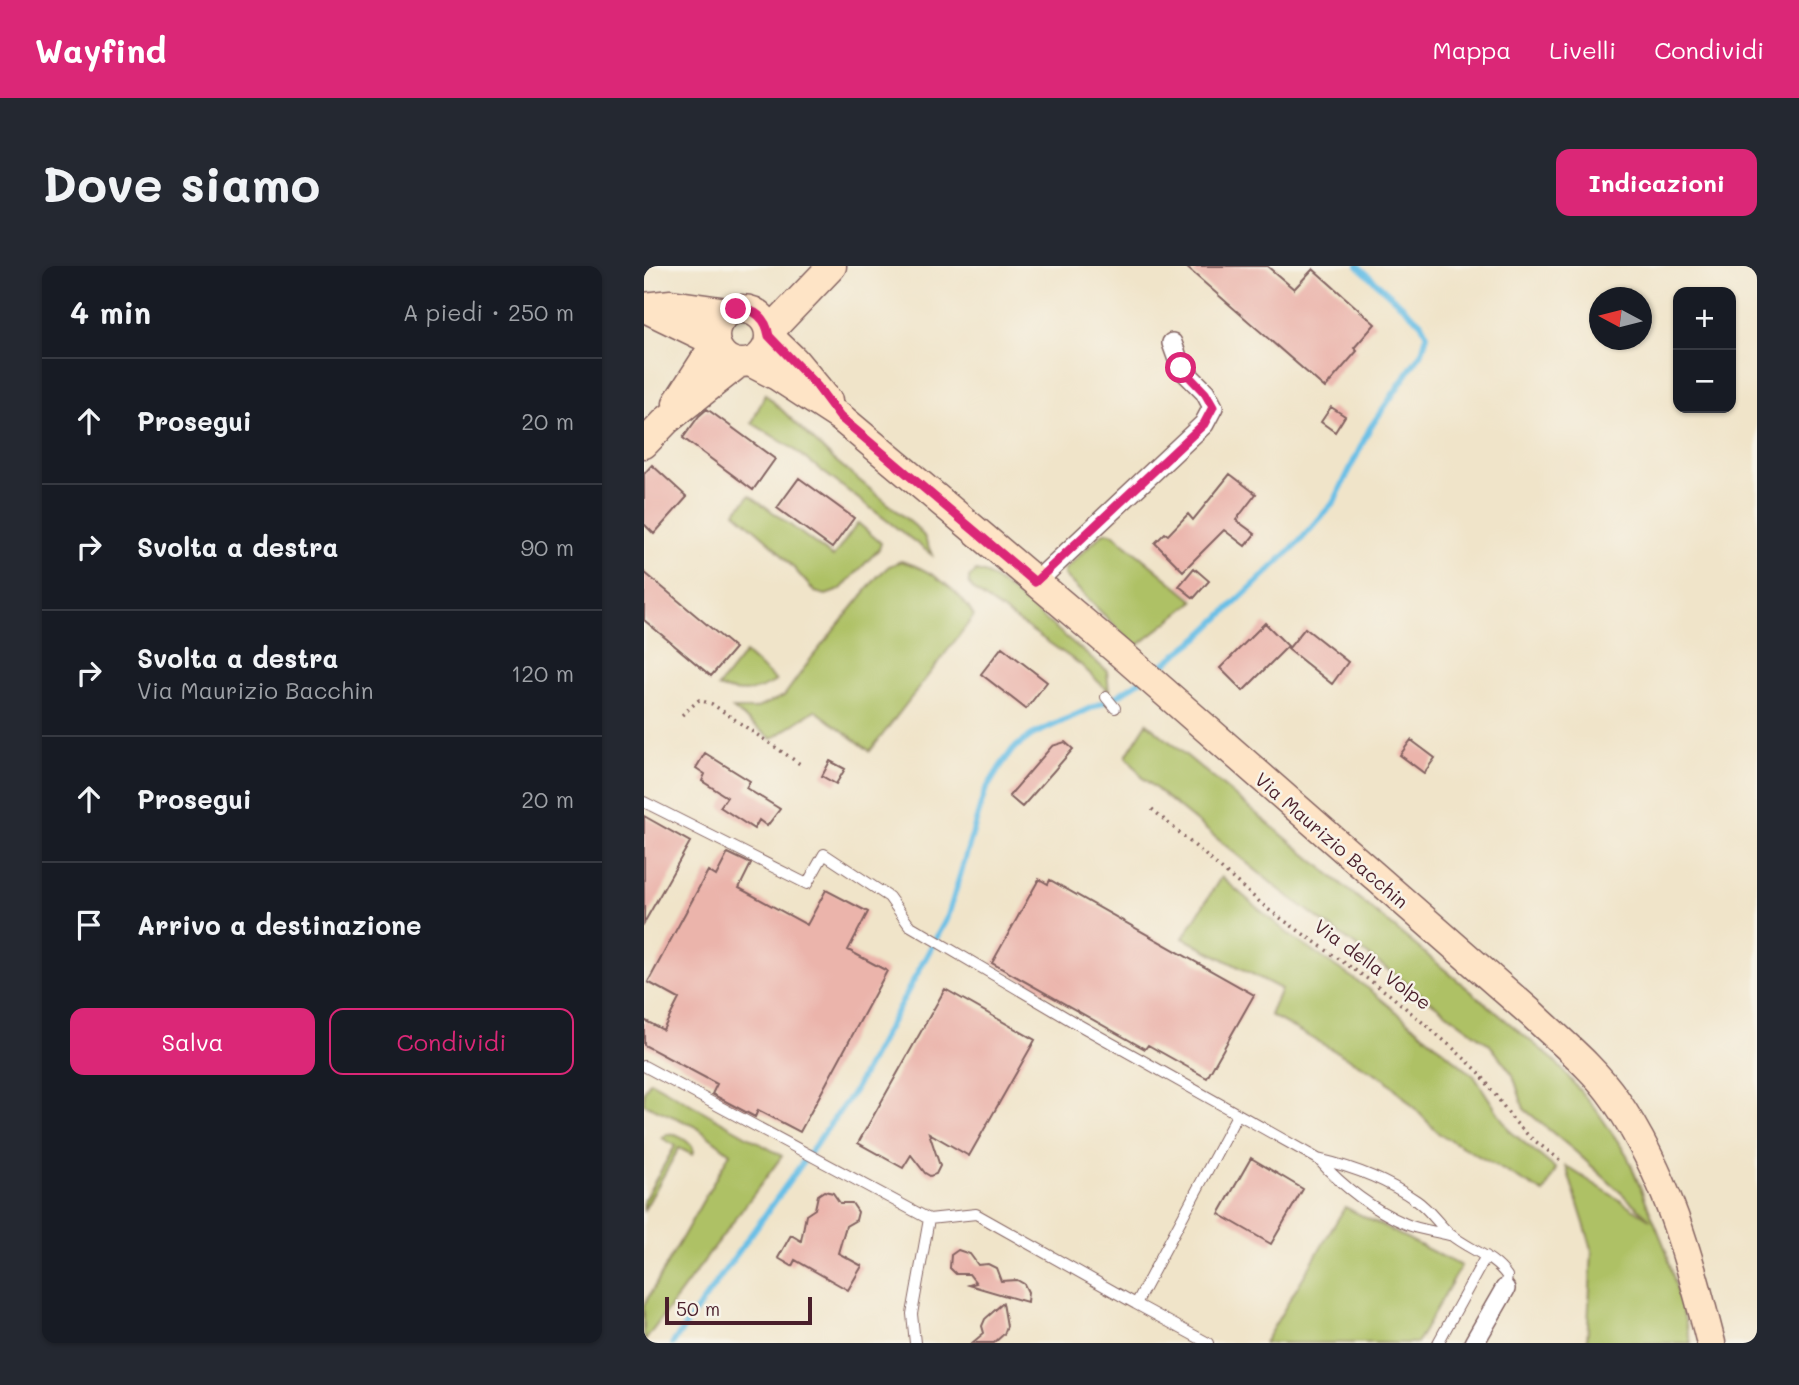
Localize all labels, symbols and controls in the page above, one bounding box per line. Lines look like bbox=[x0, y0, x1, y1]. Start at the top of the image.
text: Wayfind bbox=[35, 28, 166, 71]
text: Mappa bbox=[1433, 34, 1511, 65]
text: Livelli bbox=[1549, 34, 1616, 65]
text: Condividi bbox=[1654, 34, 1764, 65]
button: Indicazioni bbox=[1556, 149, 1757, 216]
text: Dove siamo bbox=[42, 151, 320, 214]
north arrow bbox=[1589, 287, 1652, 350]
map controls bbox=[1673, 287, 1736, 413]
button: + bbox=[1673, 287, 1736, 350]
text: 4 min bbox=[70, 292, 151, 332]
route end bbox=[720, 293, 751, 324]
text: A piedi · 250 m bbox=[403, 297, 574, 327]
button: − bbox=[1673, 350, 1736, 413]
route start bbox=[1165, 352, 1196, 383]
icon: ahead bbox=[70, 402, 108, 440]
text: Prosegui bbox=[137, 404, 252, 438]
text: 20 m bbox=[521, 406, 574, 436]
icon: right bbox=[70, 528, 108, 566]
text: Svolta a destra bbox=[137, 530, 338, 564]
text: 90 m bbox=[521, 532, 574, 562]
text: Svolta a destra bbox=[137, 641, 338, 675]
icon: right bbox=[70, 654, 108, 692]
text: 120 m bbox=[511, 658, 574, 688]
text: Via Maurizio Bacchin bbox=[137, 675, 374, 705]
street label: Via Maurizio Bacchin bbox=[1250, 766, 1414, 914]
icon: ahead bbox=[70, 780, 108, 818]
text: Prosegui bbox=[137, 782, 252, 816]
text: 20 m bbox=[521, 784, 574, 814]
icon: arrive bbox=[70, 906, 108, 944]
text: Arrivo a destinazione bbox=[137, 908, 422, 942]
street label: Via della Volpe bbox=[1309, 913, 1437, 1015]
button: Salva bbox=[70, 1008, 315, 1075]
button: Condividi bbox=[329, 1008, 574, 1075]
scale bar bbox=[665, 1294, 812, 1326]
text: 50 m bbox=[676, 1296, 720, 1321]

